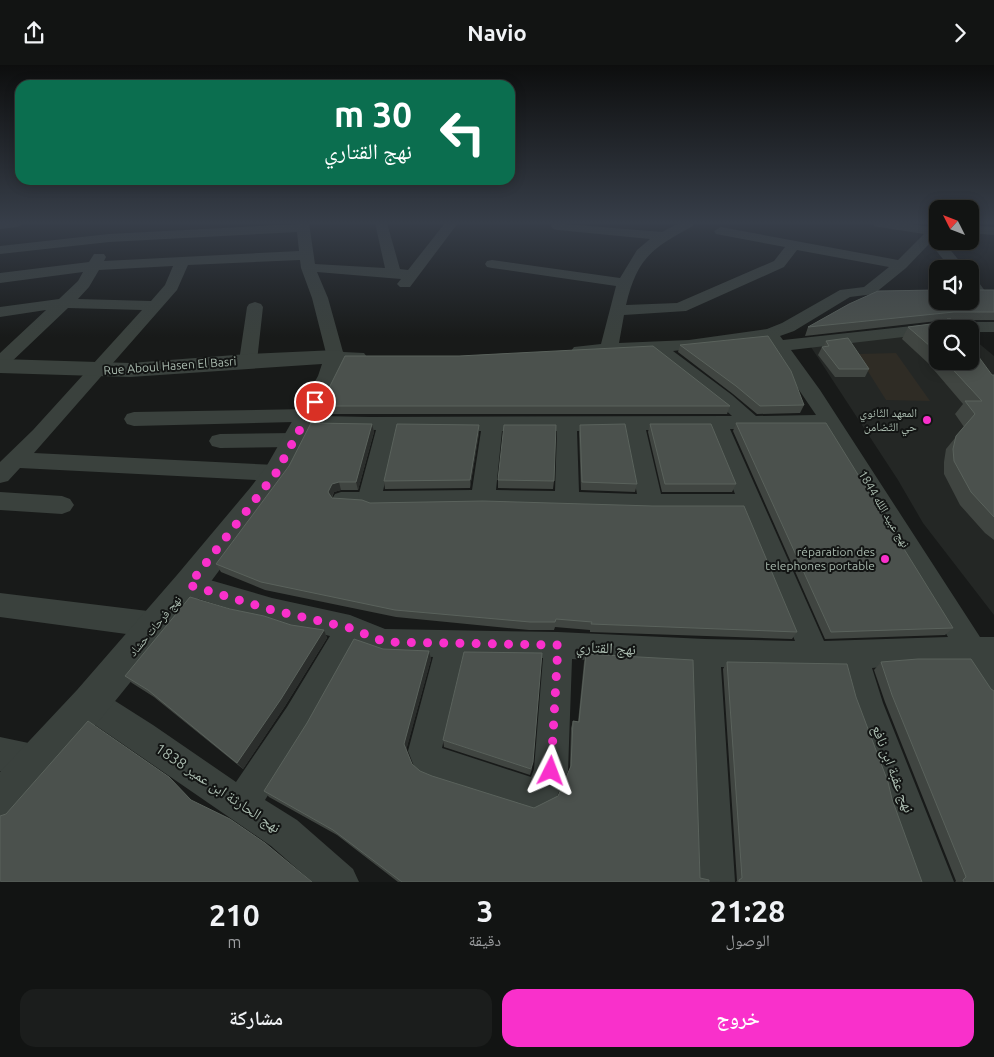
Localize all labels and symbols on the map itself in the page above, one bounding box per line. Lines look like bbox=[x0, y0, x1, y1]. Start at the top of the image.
north arrow bbox=[929, 200, 979, 250]
street label: Rue Aboul Hasen El Basri bbox=[103, 354, 237, 377]
pin bbox=[294, 381, 336, 423]
place label: المعهد الثّانوي حي التّضامن bbox=[860, 406, 917, 437]
marker: المعهد الثّانوي حي التّضامن bbox=[921, 414, 933, 426]
street label: نهج عبيد اللله 1844 bbox=[855, 468, 913, 550]
place label: réparation des telephones portable bbox=[765, 545, 875, 572]
marker: réparation des telephones portable bbox=[879, 553, 891, 565]
street label: نهج فرحات حشاد bbox=[126, 593, 184, 659]
street label: نهج القتاري bbox=[575, 637, 636, 661]
street label: نهج عقبة ابن نافع bbox=[867, 723, 918, 816]
street label: نهج الحارثة ابن عمير 1838 bbox=[151, 739, 284, 837]
position arrow bbox=[524, 744, 576, 796]

